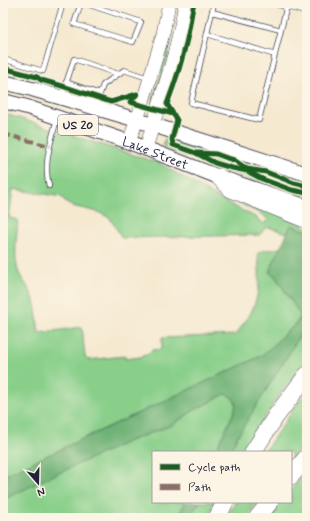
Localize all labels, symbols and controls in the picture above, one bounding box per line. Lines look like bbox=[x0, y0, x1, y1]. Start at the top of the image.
road number: US 20 bbox=[58, 115, 98, 135]
street label: Lake Street bbox=[120, 133, 190, 174]
legend bbox=[152, 451, 292, 503]
text: Cycle path bbox=[188, 460, 240, 476]
north arrow bbox=[18, 463, 58, 503]
text: Path bbox=[188, 480, 211, 496]
text: N bbox=[35, 484, 47, 499]

